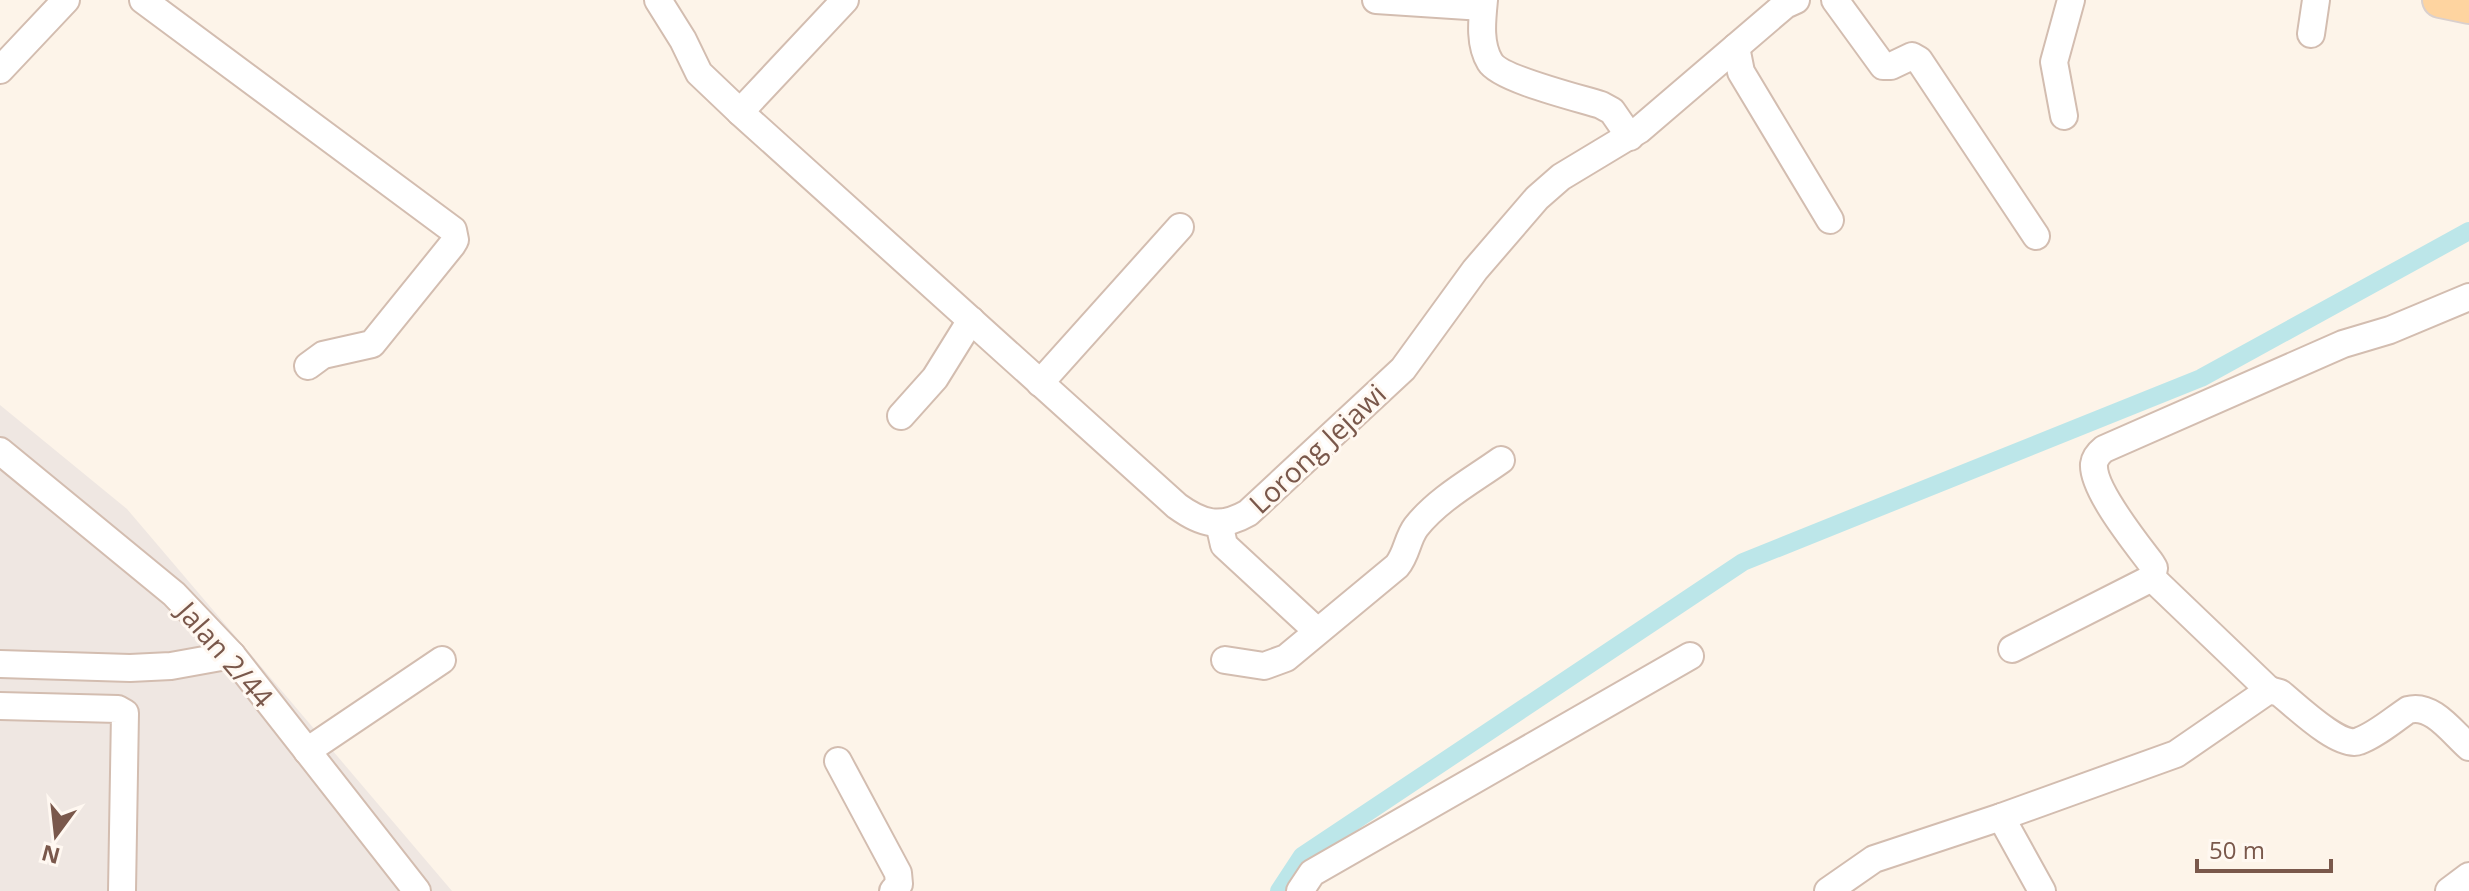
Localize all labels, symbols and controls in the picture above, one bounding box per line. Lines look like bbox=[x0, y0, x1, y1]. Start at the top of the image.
street label: Lorong Jejawi bbox=[1240, 375, 1394, 521]
street label: Jalan 2/44 bbox=[168, 591, 282, 715]
north arrow bbox=[16, 795, 96, 875]
scale bar bbox=[2197, 823, 2331, 873]
text: 50 m bbox=[2209, 833, 2265, 866]
text: N bbox=[38, 838, 63, 872]

